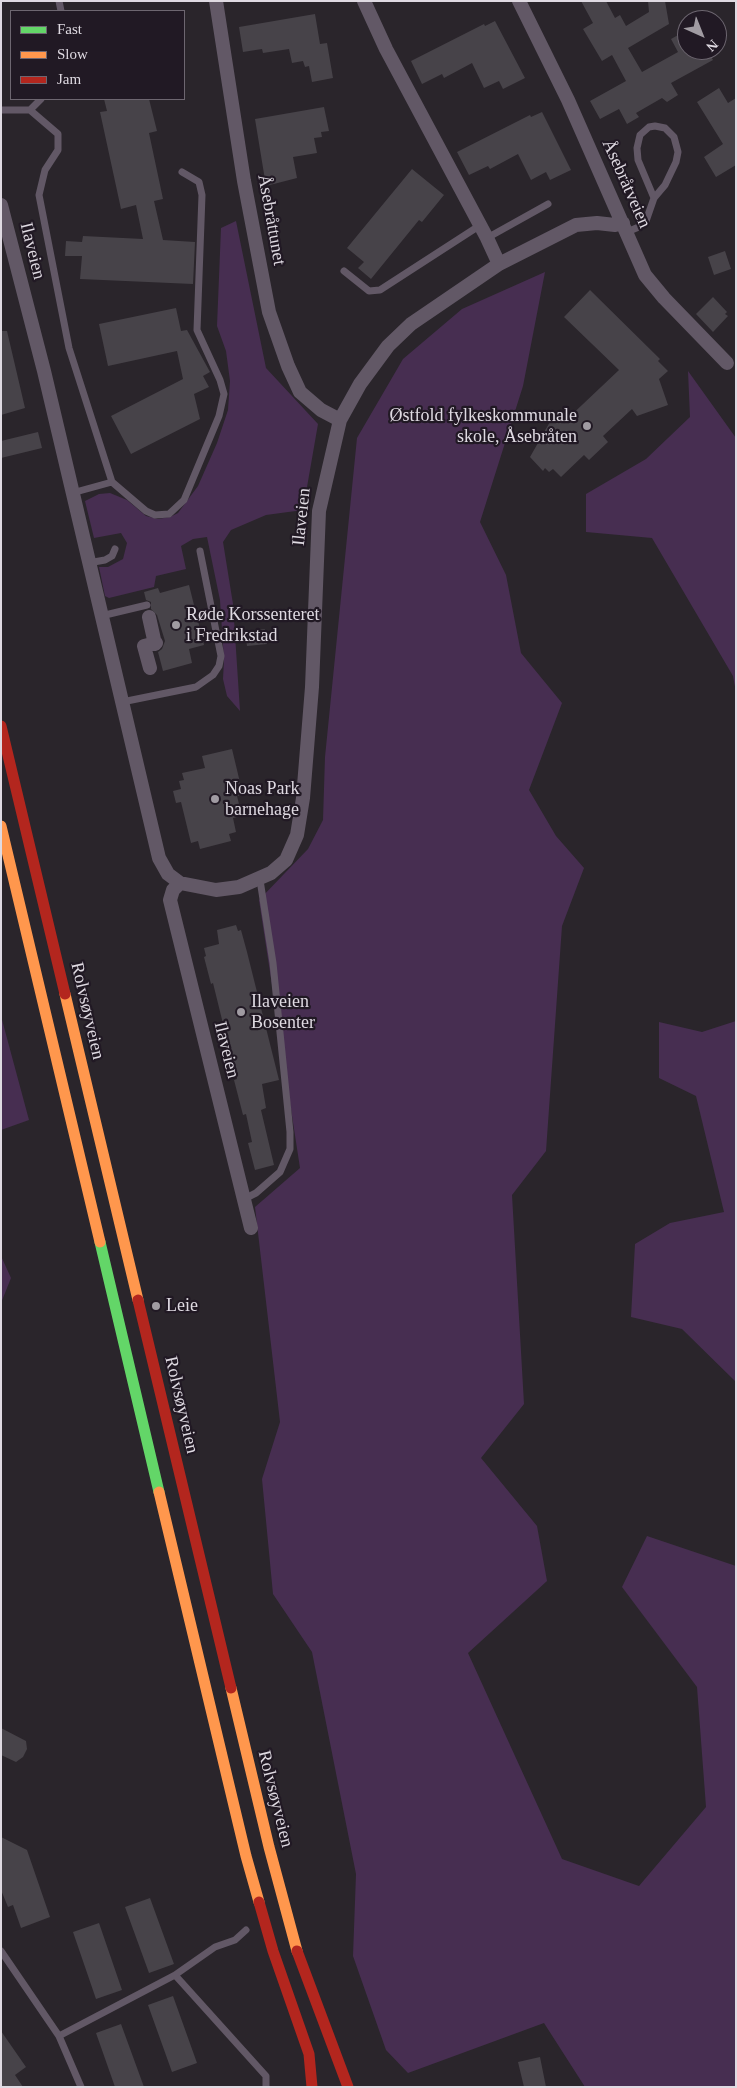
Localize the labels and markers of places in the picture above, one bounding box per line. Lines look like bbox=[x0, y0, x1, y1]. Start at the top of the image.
place label: Østfold fylkeskommunale skole, Åsebråten bbox=[390, 405, 577, 448]
marker: Østfold fylkeskommunale skole, Åsebråten bbox=[581, 420, 593, 432]
place label: Røde Korssenteret i Fredrikstad bbox=[186, 604, 319, 646]
marker: Røde Korssenteret i Fredrikstad bbox=[170, 619, 182, 631]
place label: Noas Park barnehage bbox=[225, 778, 299, 821]
marker: Noas Park barnehage bbox=[209, 793, 221, 805]
place label: Ilaveien Bosenter bbox=[251, 991, 315, 1034]
marker: Ilaveien Bosenter bbox=[235, 1006, 247, 1018]
place label: Leie bbox=[166, 1295, 198, 1317]
marker: Leie bbox=[150, 1300, 162, 1312]

